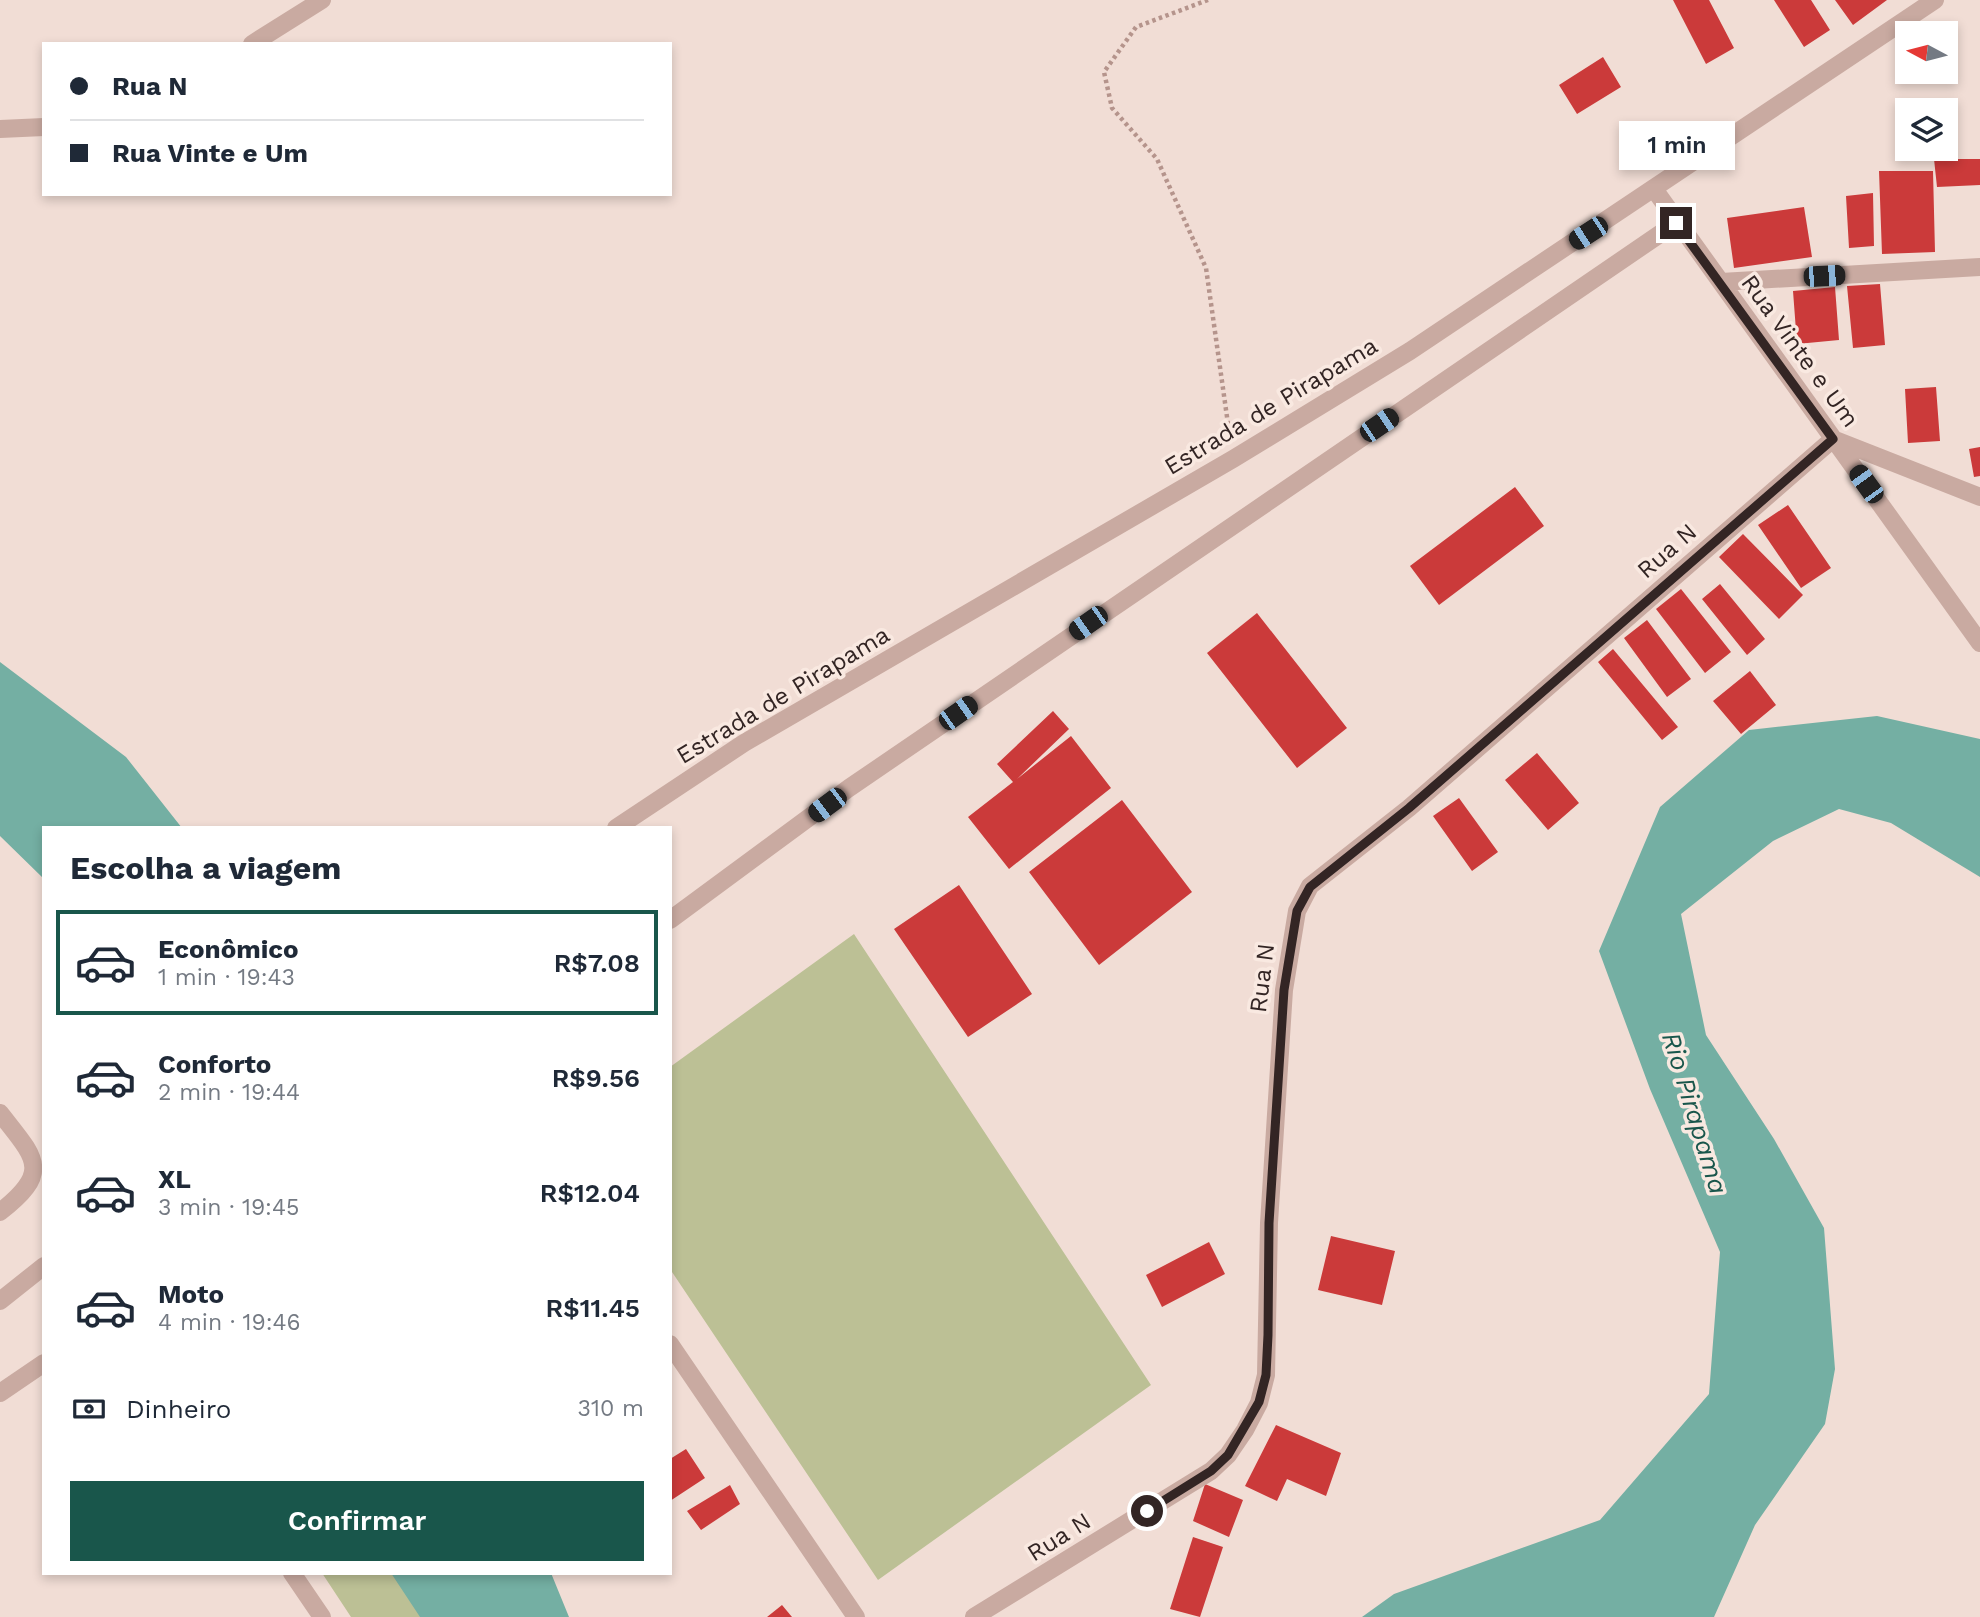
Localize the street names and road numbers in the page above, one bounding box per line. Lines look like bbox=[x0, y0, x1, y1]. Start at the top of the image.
street label: Rua Vinte e Um bbox=[1735, 269, 1865, 433]
street label: Estrada de Pirapama bbox=[1159, 331, 1383, 481]
street label: Rua N bbox=[1632, 518, 1702, 584]
street label: Estrada de Pirapama bbox=[671, 620, 895, 770]
street label: Rua N bbox=[1244, 942, 1280, 1014]
street label: Rua N bbox=[1022, 1507, 1096, 1567]

